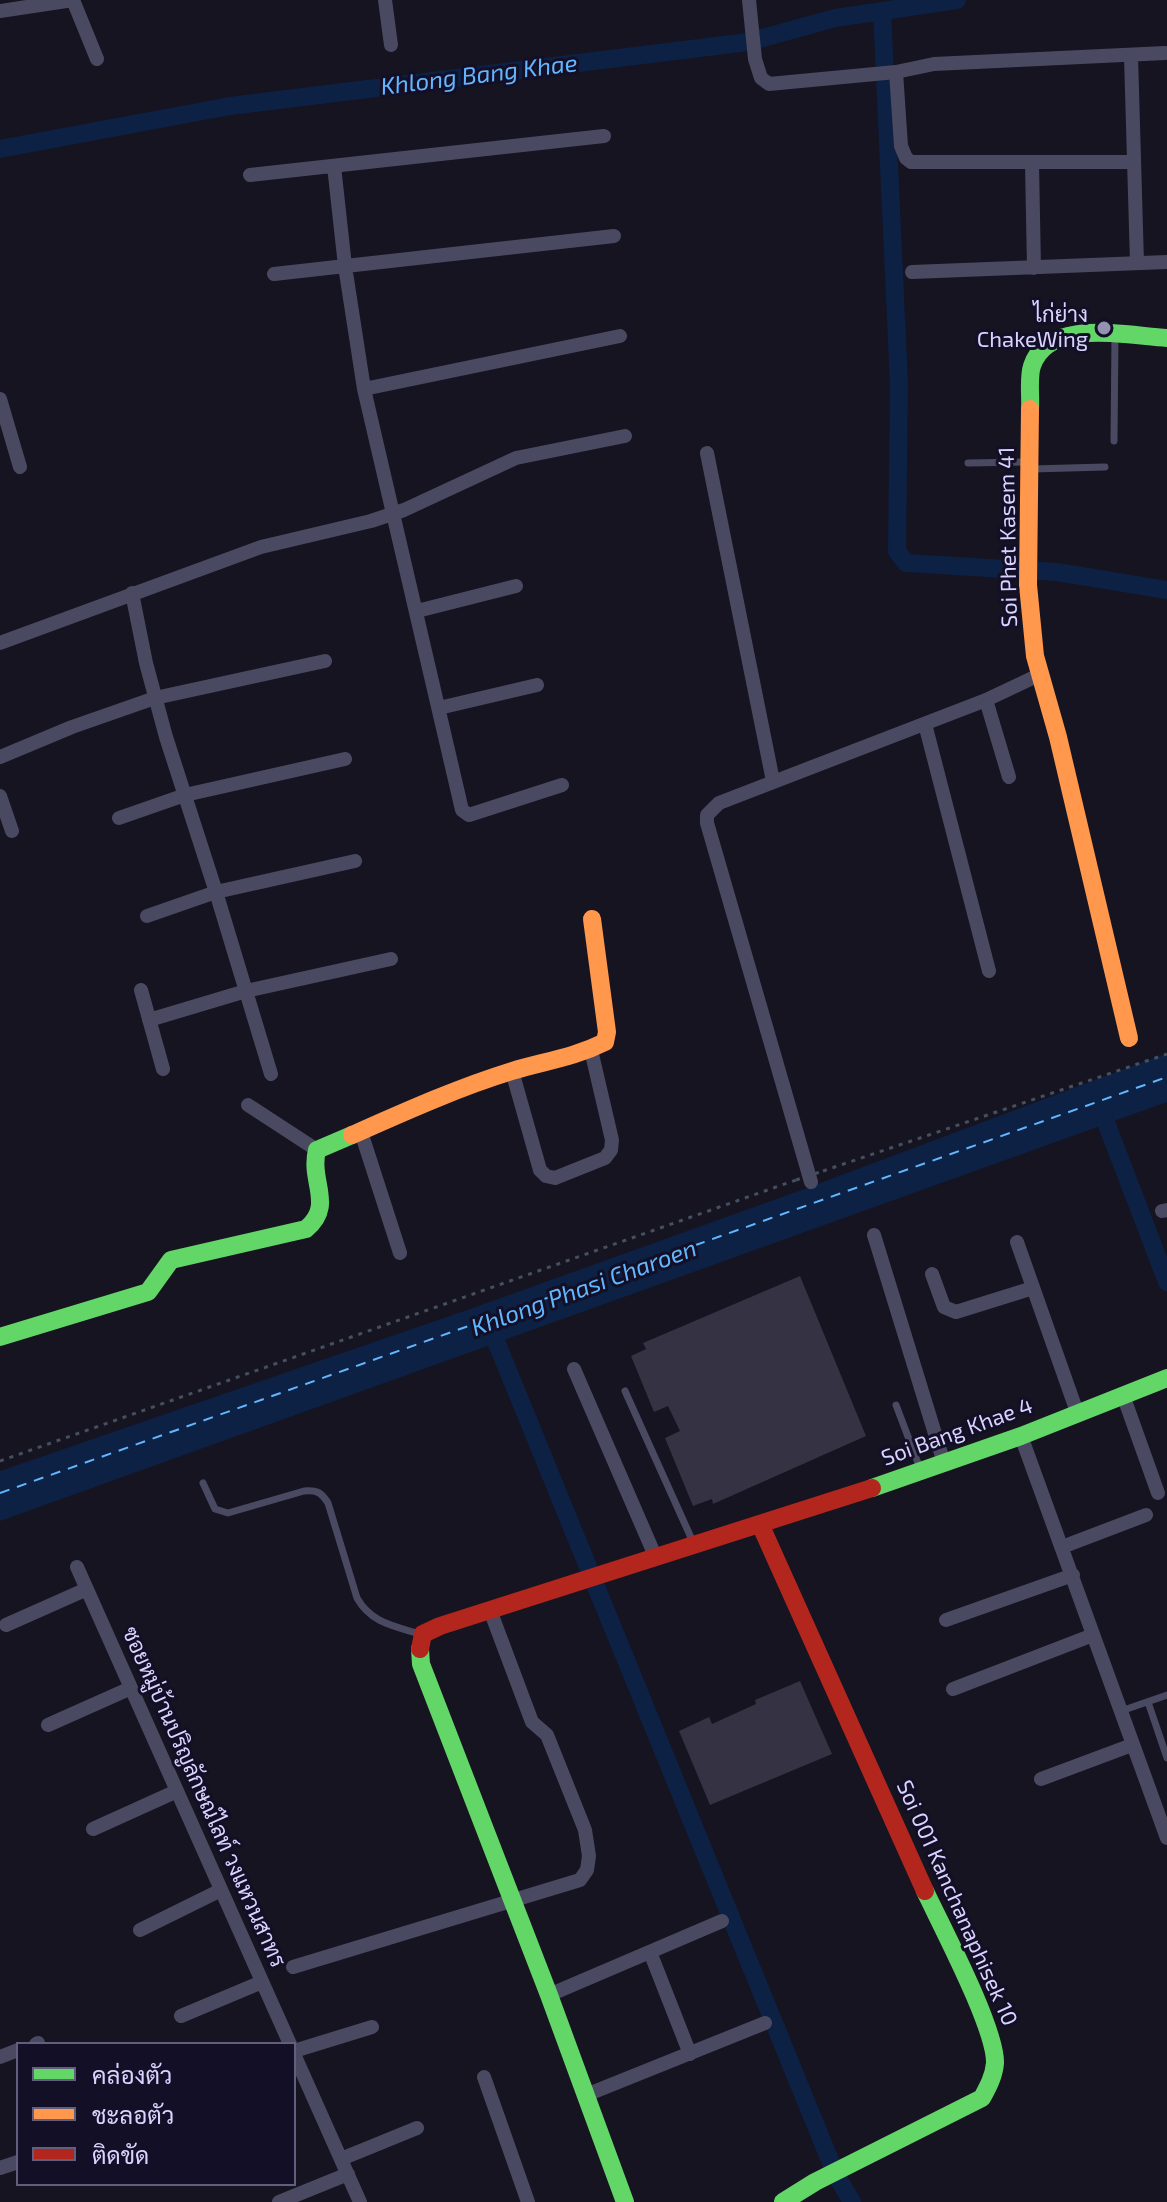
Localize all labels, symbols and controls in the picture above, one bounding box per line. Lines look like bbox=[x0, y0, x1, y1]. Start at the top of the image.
water label: Khlong Bang Khae bbox=[379, 49, 579, 101]
place label: ไก่ย่าง ChakeWing bbox=[977, 302, 1088, 354]
marker: ไก่ย่าง ChakeWing bbox=[1095, 319, 1113, 337]
street label: Soi Phet Kasem 41 bbox=[993, 446, 1023, 628]
water label: Khlong Phasi Charoen bbox=[467, 1234, 701, 1342]
street label: Soi Bang Khae 4 bbox=[878, 1392, 1036, 1472]
street label: ซอยหมู่บ้านปริญลักษณ์ไลท์ วงแหวนสาทร bbox=[117, 1623, 291, 1971]
street label: Soi 001 Kanchanaphisek 10 bbox=[891, 1776, 1023, 2030]
legend bbox=[16, 2042, 296, 2186]
text: คล่องตัว bbox=[92, 2060, 172, 2089]
text: ชะลอตัว bbox=[92, 2100, 174, 2129]
text: ติดขัด bbox=[92, 2140, 149, 2169]

